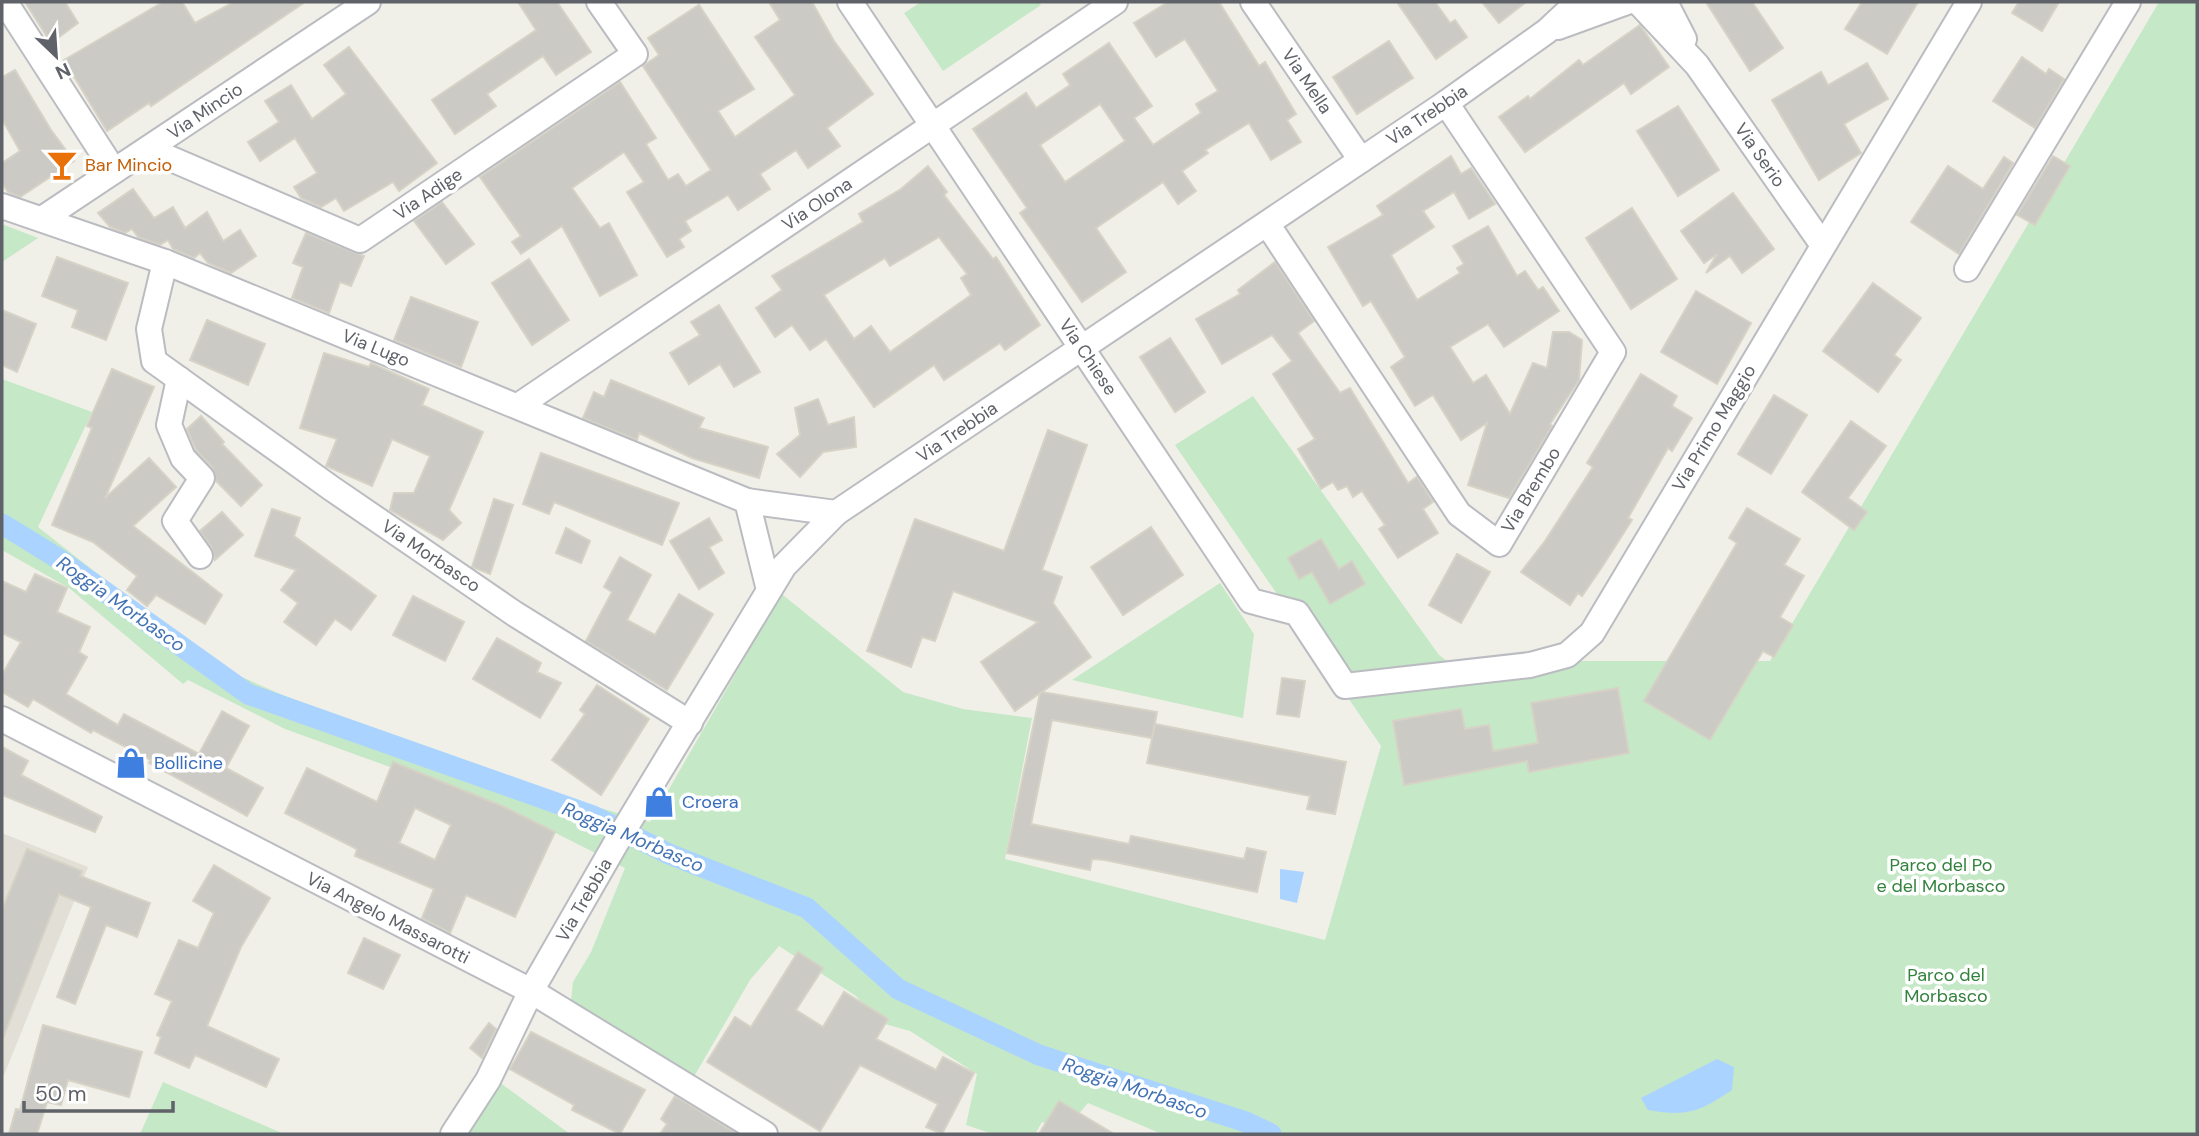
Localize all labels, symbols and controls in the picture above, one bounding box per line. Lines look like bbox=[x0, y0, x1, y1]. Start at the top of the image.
north arrow bbox=[21, 21, 91, 91]
street label: Via Mella bbox=[1276, 44, 1338, 118]
text: N bbox=[51, 57, 75, 85]
street label: Via Mincio bbox=[163, 77, 247, 145]
street label: Via Trebbia bbox=[1382, 79, 1472, 151]
street label: Via Serio bbox=[1729, 118, 1791, 192]
bar icon: Bar Mincio bbox=[45, 148, 79, 182]
place label: Bar Mincio bbox=[85, 153, 172, 177]
street label: Via Adige bbox=[389, 162, 467, 226]
street label: Via Olona bbox=[777, 172, 857, 236]
street label: Via Chiese bbox=[1053, 314, 1123, 400]
street label: Via Lugo bbox=[339, 324, 413, 372]
street label: Via Primo Maggio bbox=[1667, 360, 1761, 496]
street label: Via Trebbia bbox=[912, 396, 1002, 468]
street label: Via Brembo bbox=[1496, 443, 1566, 537]
street label: Via Morbasco bbox=[377, 514, 485, 598]
water label: Roggia Morbasco bbox=[52, 550, 190, 658]
shop icon: Bollicine bbox=[114, 746, 148, 780]
place label: Bollicine bbox=[154, 751, 223, 775]
shop icon: Croera bbox=[642, 785, 676, 819]
place label: Croera bbox=[682, 790, 739, 814]
water label: Roggia Morbasco bbox=[558, 796, 708, 878]
park label: Parco del Po e del Morbasco bbox=[1877, 853, 2005, 898]
street label: Via Trebbia bbox=[550, 854, 618, 946]
street label: Via Angelo Massarotti bbox=[302, 866, 474, 970]
park label: Parco del Morbasco bbox=[1904, 963, 1988, 1008]
water label: Roggia Morbasco bbox=[1059, 1052, 1211, 1124]
scale bar bbox=[24, 1070, 173, 1114]
text: 50 m bbox=[35, 1080, 86, 1108]

